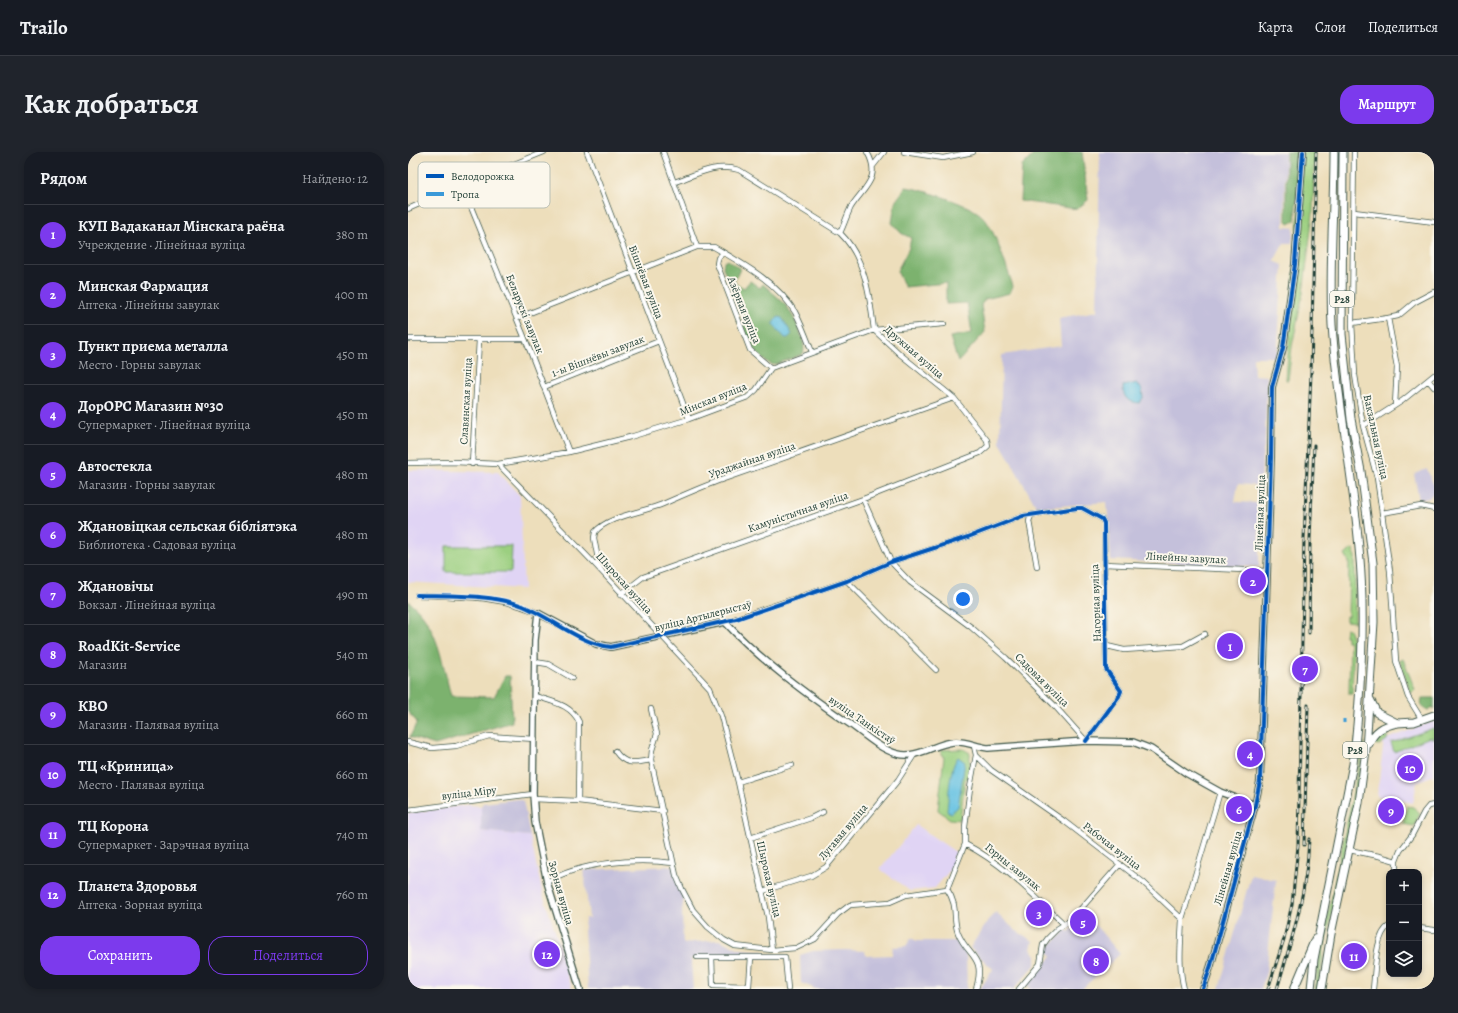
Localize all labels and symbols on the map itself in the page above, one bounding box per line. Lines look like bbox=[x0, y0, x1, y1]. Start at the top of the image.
legend bbox=[418, 162, 550, 208]
text: Велодорожка bbox=[451, 169, 515, 184]
text: Тропа bbox=[451, 187, 480, 202]
street label: Вішнёвая вуліца bbox=[625, 243, 667, 322]
street label: Беларускі завулак bbox=[502, 272, 548, 356]
street label: Азёрная вуліца bbox=[723, 273, 765, 347]
road number: Р28 bbox=[1330, 291, 1354, 307]
street label: Дружная вуліца bbox=[881, 322, 948, 383]
street label: 1-ы Вішнёвы завулак bbox=[549, 331, 647, 381]
street label: Славянская вуліца bbox=[456, 356, 476, 445]
street label: Мінская вуліца bbox=[677, 378, 750, 419]
street label: Вакзальная вуліца bbox=[1360, 393, 1393, 482]
street label: Ураджайная вуліца bbox=[707, 438, 798, 482]
street label: Лінейная вуліца bbox=[1251, 473, 1269, 552]
street label: Камуністычная вуліца bbox=[746, 488, 851, 536]
street label: Лінейны завулак bbox=[1146, 548, 1227, 568]
street label: Шырокая вуліца bbox=[592, 549, 656, 618]
street label: Нагорная вуліца bbox=[1087, 563, 1105, 642]
pin: 2 bbox=[1240, 566, 1266, 596]
your location bbox=[953, 589, 973, 609]
street label: вуліца Артылерыстаў bbox=[653, 596, 754, 635]
pin: 1 bbox=[1217, 631, 1243, 661]
street label: Садовая вуліца bbox=[1012, 650, 1073, 711]
pin: 7 bbox=[1292, 654, 1318, 684]
street label: вуліца Танкістаў bbox=[826, 692, 899, 748]
pin: 4 bbox=[1237, 739, 1263, 769]
road number: Р28 bbox=[1343, 742, 1367, 758]
pin: 10 bbox=[1397, 753, 1423, 783]
street label: вуліца Міру bbox=[441, 782, 498, 804]
pin: 6 bbox=[1226, 794, 1252, 824]
pin: 9 bbox=[1378, 796, 1404, 826]
street label: Лугавая вуліца bbox=[815, 800, 872, 863]
street label: Рабочая вуліца bbox=[1080, 819, 1145, 874]
street label: Лінейная вуліца bbox=[1210, 828, 1246, 907]
street label: Шырокая вуліца bbox=[753, 839, 785, 920]
street label: Горны завулак bbox=[982, 840, 1044, 894]
street label: Зорная вуліца bbox=[545, 859, 578, 928]
pin: 3 bbox=[1026, 898, 1052, 928]
pin: 5 bbox=[1070, 907, 1096, 937]
pin: 12 bbox=[534, 939, 560, 969]
pin: 11 bbox=[1341, 941, 1367, 971]
pin: 8 bbox=[1083, 946, 1109, 976]

